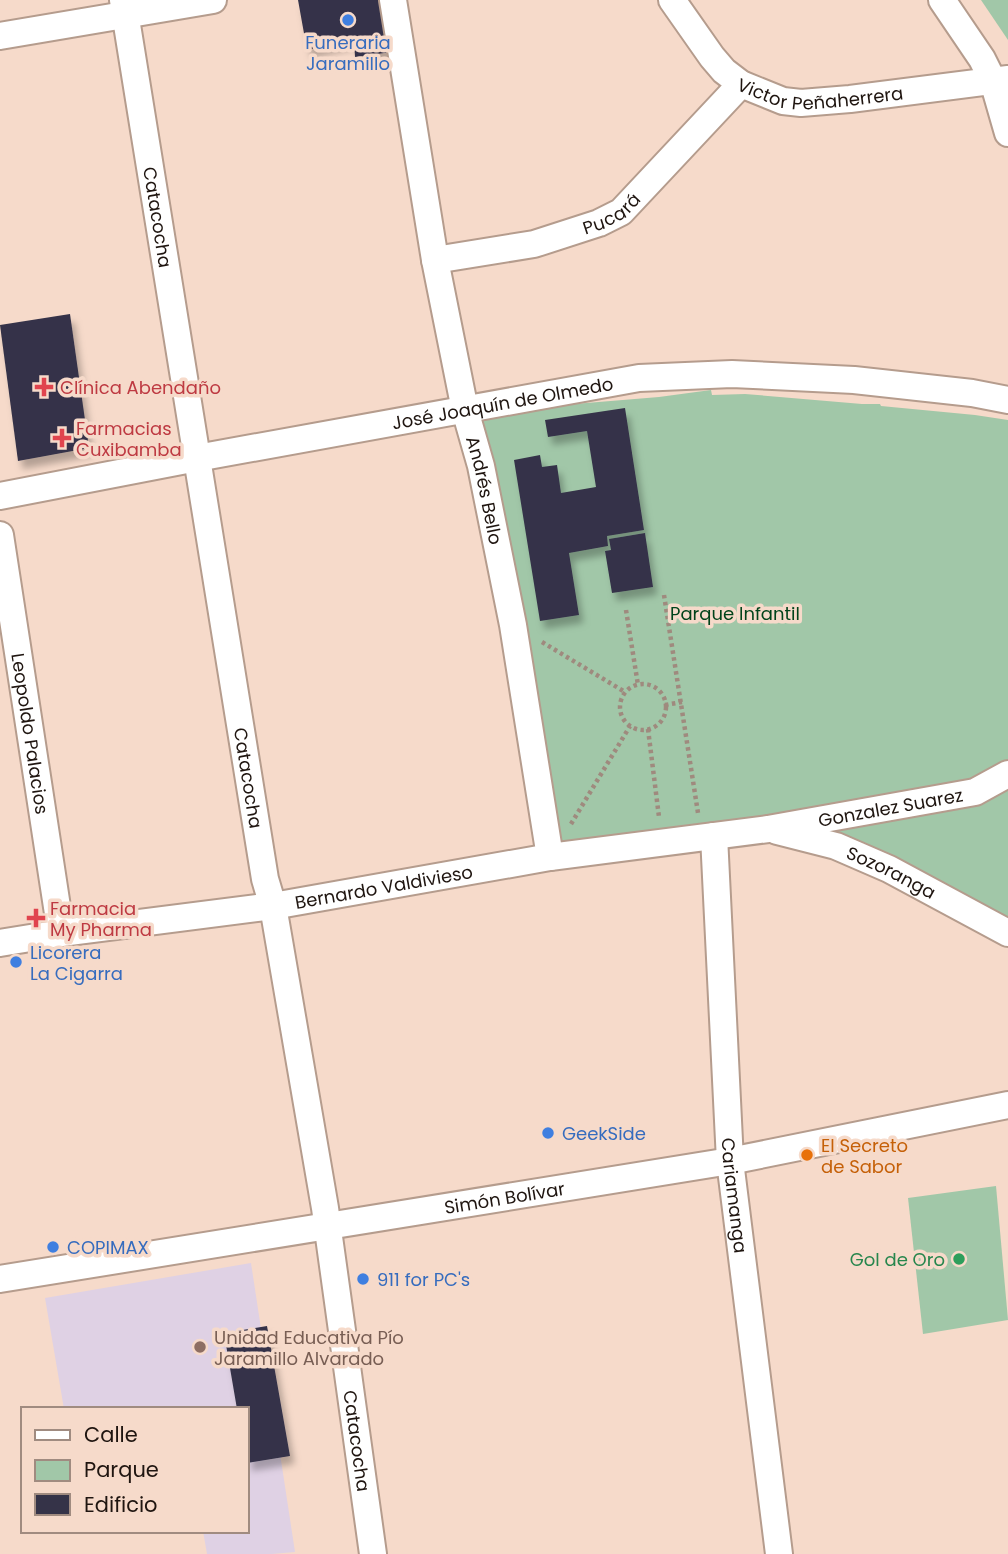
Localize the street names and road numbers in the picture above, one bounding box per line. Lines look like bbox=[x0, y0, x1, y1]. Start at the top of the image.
street label: Victor Peñaherrera bbox=[734, 71, 904, 116]
street label: Catacocha bbox=[138, 165, 179, 269]
street label: Pucará bbox=[579, 187, 646, 240]
street label: José Joaquín de Olmedo bbox=[390, 370, 615, 435]
street label: Andrés Bello bbox=[461, 433, 509, 547]
street label: Leopoldo Palacios bbox=[6, 651, 55, 816]
street label: Catacocha bbox=[228, 726, 269, 830]
street label: Gonzalez Suarez bbox=[816, 782, 965, 832]
street label: Sozoranga bbox=[843, 840, 940, 904]
street label: Bernardo Valdivieso bbox=[293, 858, 475, 914]
street label: Cariamanga bbox=[716, 1137, 754, 1254]
street label: Simón Bolívar bbox=[442, 1175, 567, 1220]
street label: Catacocha bbox=[338, 1389, 377, 1493]

